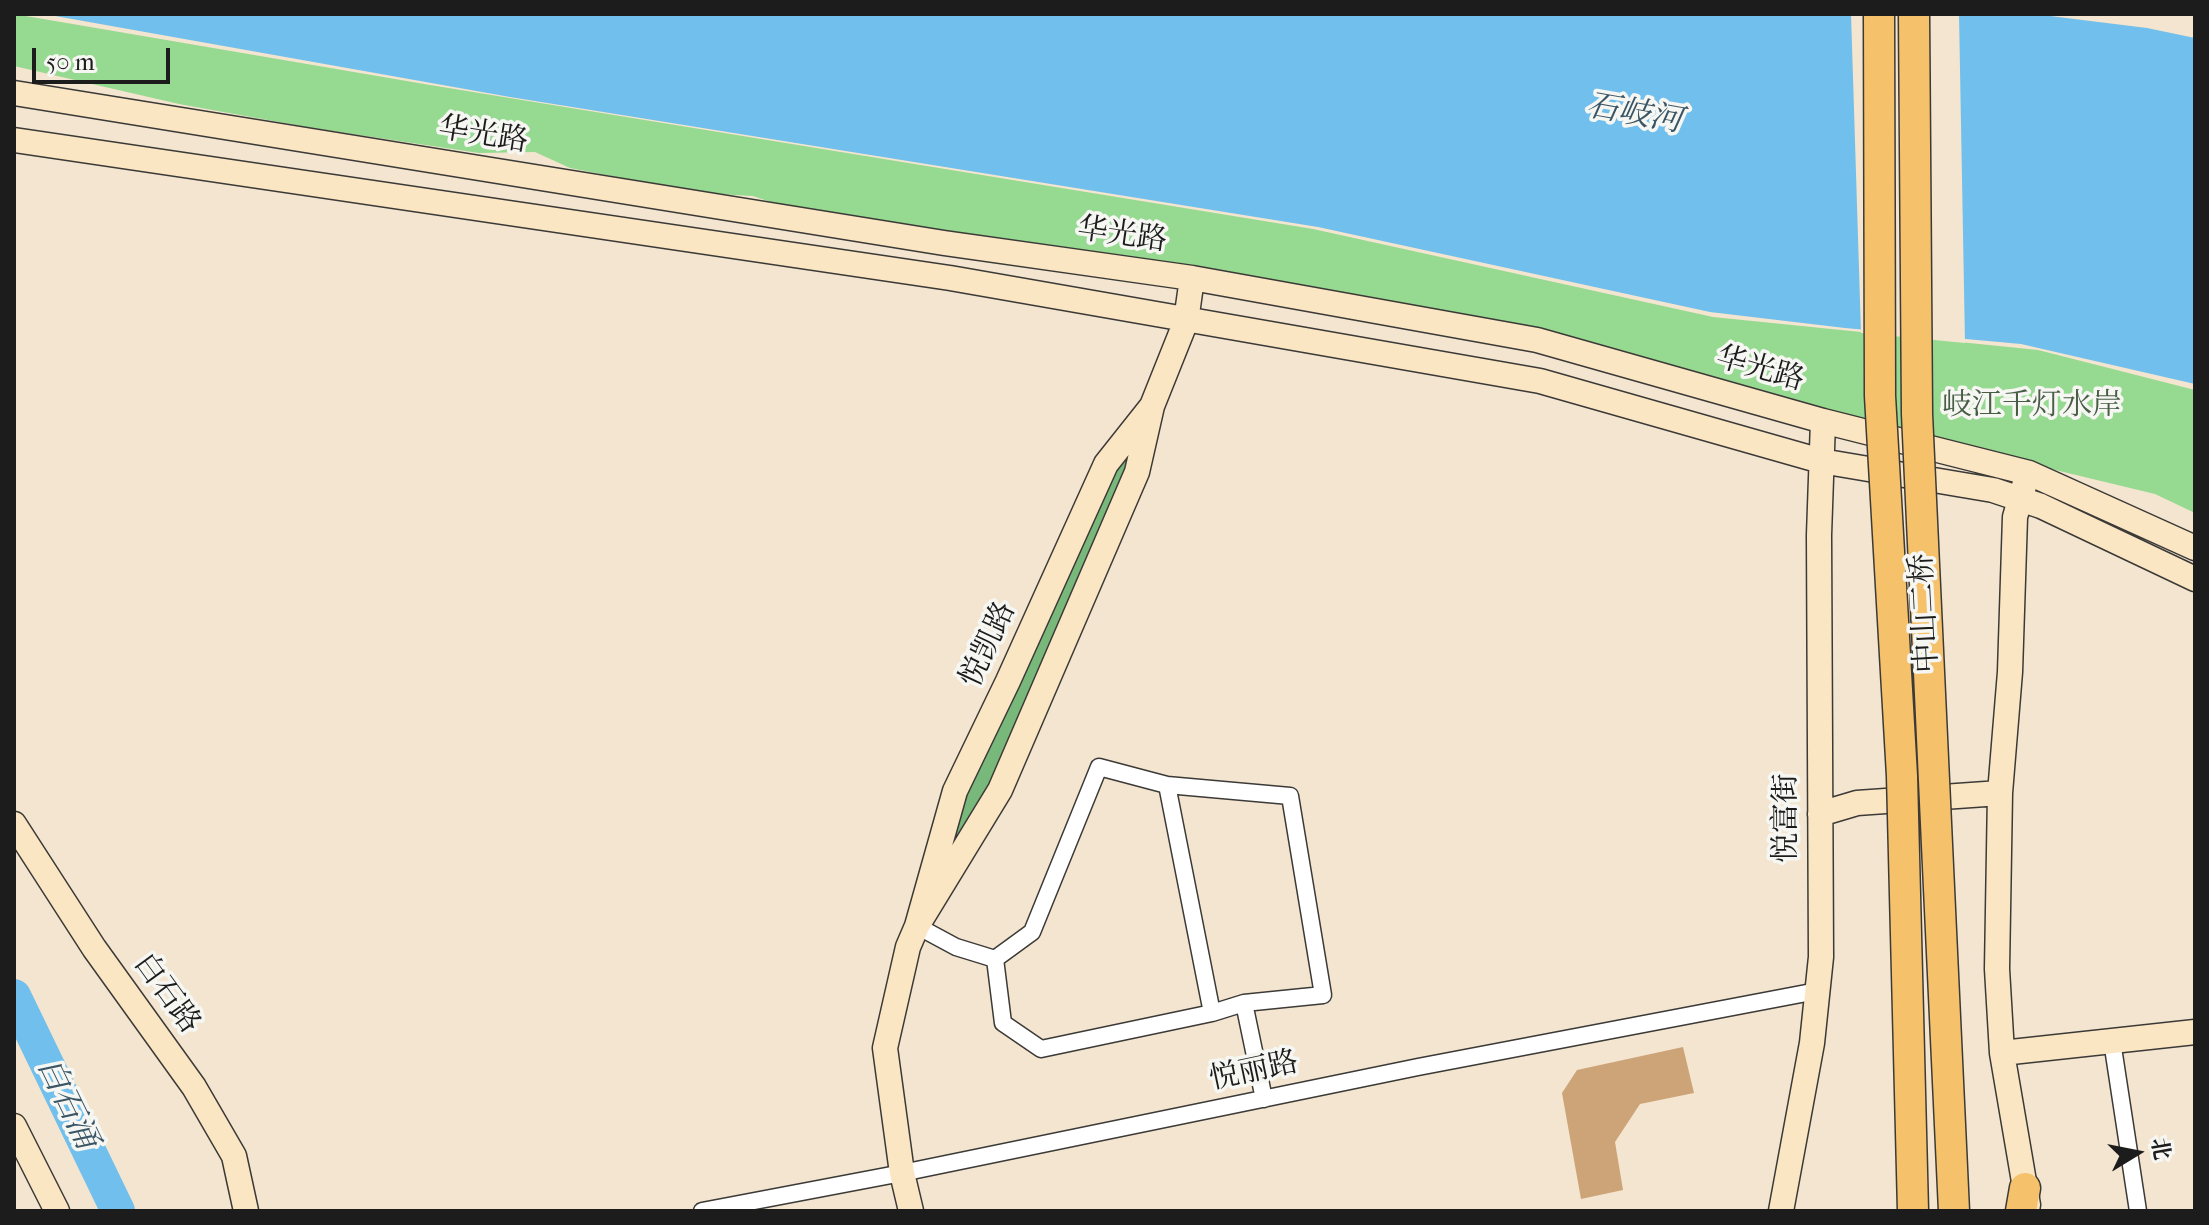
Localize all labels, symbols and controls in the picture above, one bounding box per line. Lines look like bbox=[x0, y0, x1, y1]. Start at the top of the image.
scale bar bbox=[36, 32, 174, 82]
text: 50 m bbox=[46, 48, 95, 76]
water label: 石岐河 bbox=[1583, 88, 1685, 142]
street label: 华光路 bbox=[436, 111, 530, 161]
street label: 华光路 bbox=[1075, 212, 1169, 260]
street label: 华光路 bbox=[1712, 340, 1808, 400]
park label: 岐江千灯水岸 bbox=[1942, 389, 2122, 425]
street label: 中山二桥 bbox=[1905, 552, 1947, 674]
street label: 悦凯路 bbox=[954, 597, 1024, 693]
street label: 悦富街 bbox=[1770, 773, 1806, 863]
street label: 白石路 bbox=[125, 947, 207, 1041]
street label: 悦丽路 bbox=[1206, 1045, 1302, 1099]
water label: 白石涌 bbox=[28, 1052, 104, 1156]
north arrow bbox=[2097, 1113, 2177, 1193]
text: 北 bbox=[2146, 1136, 2175, 1162]

